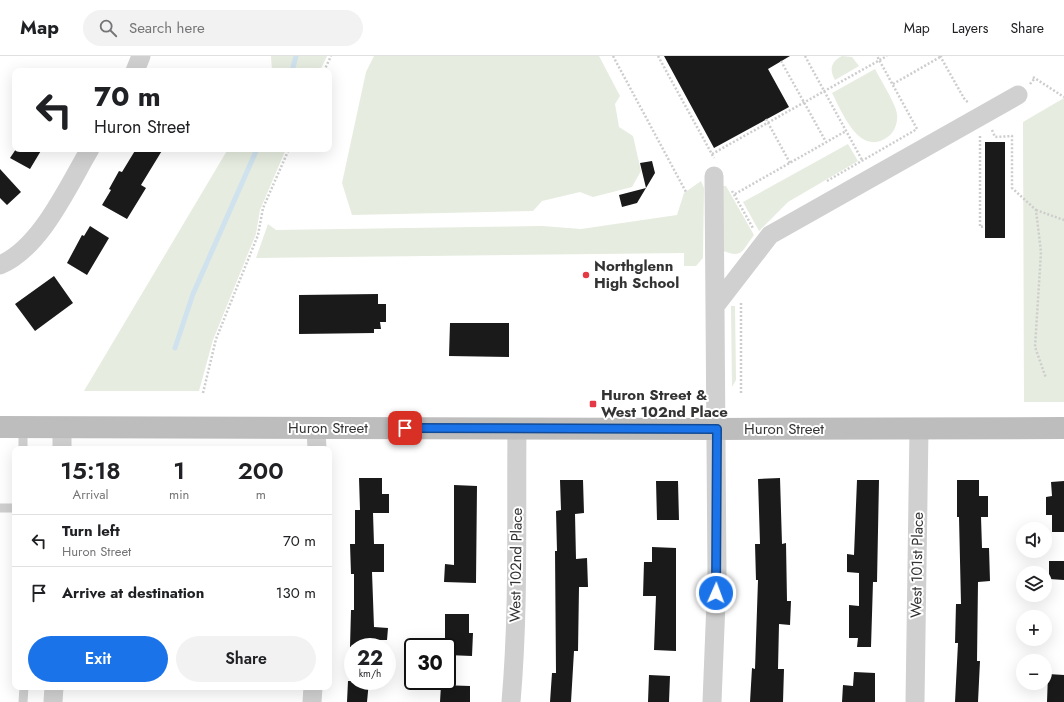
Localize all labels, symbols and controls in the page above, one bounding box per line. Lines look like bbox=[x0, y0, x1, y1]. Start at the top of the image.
search box bbox=[83, 10, 363, 46]
text: Map bbox=[20, 14, 59, 41]
icon: search bbox=[97, 17, 119, 39]
text: Search here bbox=[129, 17, 205, 39]
text: Map bbox=[904, 18, 930, 38]
text: Layers bbox=[952, 18, 988, 38]
text: Share bbox=[1010, 18, 1044, 38]
text: 70 m bbox=[94, 76, 161, 117]
icon: left bbox=[28, 84, 80, 136]
text: Huron Street bbox=[94, 114, 190, 140]
place label: Northglenn High School bbox=[594, 255, 679, 294]
marker: Northglenn High School bbox=[581, 270, 591, 280]
place label: Huron Street & West 102nd Place bbox=[601, 384, 728, 423]
marker: Huron Street & West 102nd Place bbox=[588, 399, 598, 409]
pin bbox=[388, 411, 422, 445]
street label: Huron Street bbox=[288, 417, 368, 439]
icon: arrive bbox=[394, 417, 416, 439]
street label: Huron Street bbox=[744, 418, 824, 440]
text: 15:18 bbox=[60, 453, 121, 488]
text: 1 bbox=[173, 453, 185, 488]
text: 200 bbox=[238, 453, 284, 488]
text: Arrival bbox=[73, 485, 108, 504]
text: min bbox=[169, 485, 189, 504]
text: m bbox=[256, 485, 266, 504]
street label: West 102nd Place bbox=[504, 507, 528, 622]
street label: West 101st Place bbox=[905, 512, 929, 618]
text: Turn left bbox=[62, 520, 120, 542]
map controls bbox=[1016, 522, 1052, 690]
button: sound bbox=[1016, 522, 1052, 558]
icon: left bbox=[28, 530, 50, 552]
text: 70 m bbox=[283, 530, 316, 552]
text: Huron Street bbox=[62, 542, 131, 561]
button: layers bbox=[1016, 566, 1052, 602]
position arrow bbox=[695, 572, 737, 614]
icon: arrive bbox=[28, 582, 50, 604]
text: Arrive at destination bbox=[62, 582, 204, 604]
text: 130 m bbox=[276, 582, 316, 604]
button: + bbox=[1016, 610, 1052, 646]
button: Exit bbox=[28, 636, 168, 682]
button: Share bbox=[176, 636, 316, 682]
speed limit sign: 30 bbox=[404, 638, 456, 690]
text: 22 bbox=[357, 644, 383, 673]
button: − bbox=[1016, 654, 1052, 690]
text: km/h bbox=[359, 666, 381, 681]

